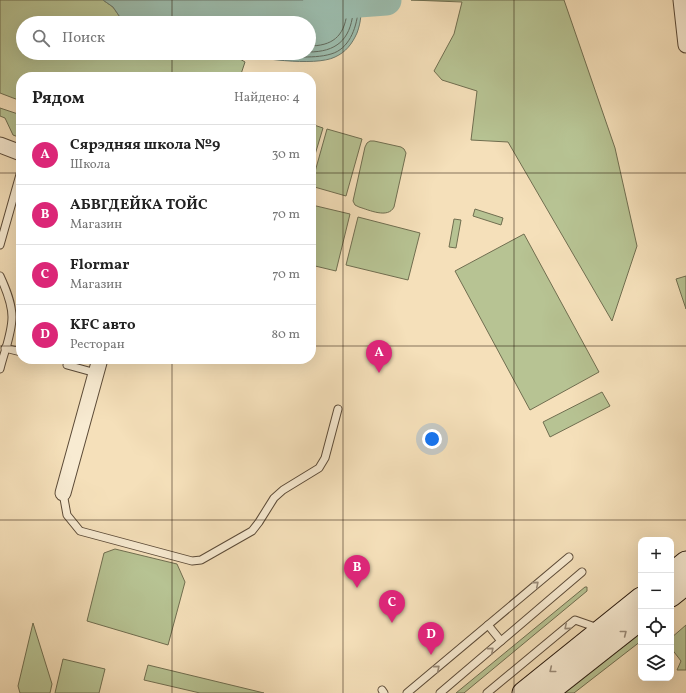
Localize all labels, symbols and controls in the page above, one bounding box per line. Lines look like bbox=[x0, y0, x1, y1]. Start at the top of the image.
search box bbox=[16, 16, 316, 60]
icon: search bbox=[30, 27, 52, 49]
text: Поиск bbox=[62, 28, 105, 49]
text: Рядом bbox=[32, 87, 85, 110]
text: Найдено: 4 bbox=[234, 89, 300, 107]
text: Сярэдняя школа №9 bbox=[70, 135, 220, 156]
text: A bbox=[40, 146, 50, 164]
text: 30 m bbox=[272, 146, 300, 164]
text: Школа bbox=[70, 156, 110, 174]
text: АБВГДЕЙКА ТОЙС bbox=[70, 195, 208, 216]
text: B bbox=[41, 206, 49, 224]
text: 70 m bbox=[272, 206, 300, 224]
text: Магазин bbox=[70, 216, 122, 234]
text: Flormar bbox=[70, 255, 129, 276]
text: C bbox=[41, 266, 49, 284]
text: 70 m bbox=[272, 266, 300, 284]
text: Магазин bbox=[70, 276, 122, 294]
text: KFC авто bbox=[70, 315, 136, 336]
text: D bbox=[40, 326, 50, 344]
text: 80 m bbox=[271, 326, 300, 344]
text: Ресторан bbox=[70, 336, 125, 354]
pin: A bbox=[366, 340, 392, 373]
your location bbox=[422, 429, 442, 449]
map controls bbox=[638, 537, 674, 681]
button: + bbox=[638, 537, 674, 573]
pin: B bbox=[344, 555, 370, 588]
button: − bbox=[638, 573, 674, 609]
one-way arrow bbox=[532, 581, 539, 588]
pin: C bbox=[379, 590, 405, 623]
button: locate bbox=[638, 609, 674, 645]
pin: D bbox=[418, 622, 444, 655]
one-way arrow bbox=[564, 622, 572, 629]
one-way arrow bbox=[619, 630, 626, 637]
button: layers bbox=[638, 645, 674, 681]
one-way arrow bbox=[486, 647, 493, 654]
one-way arrow bbox=[432, 665, 440, 672]
one-way arrow bbox=[549, 665, 557, 672]

